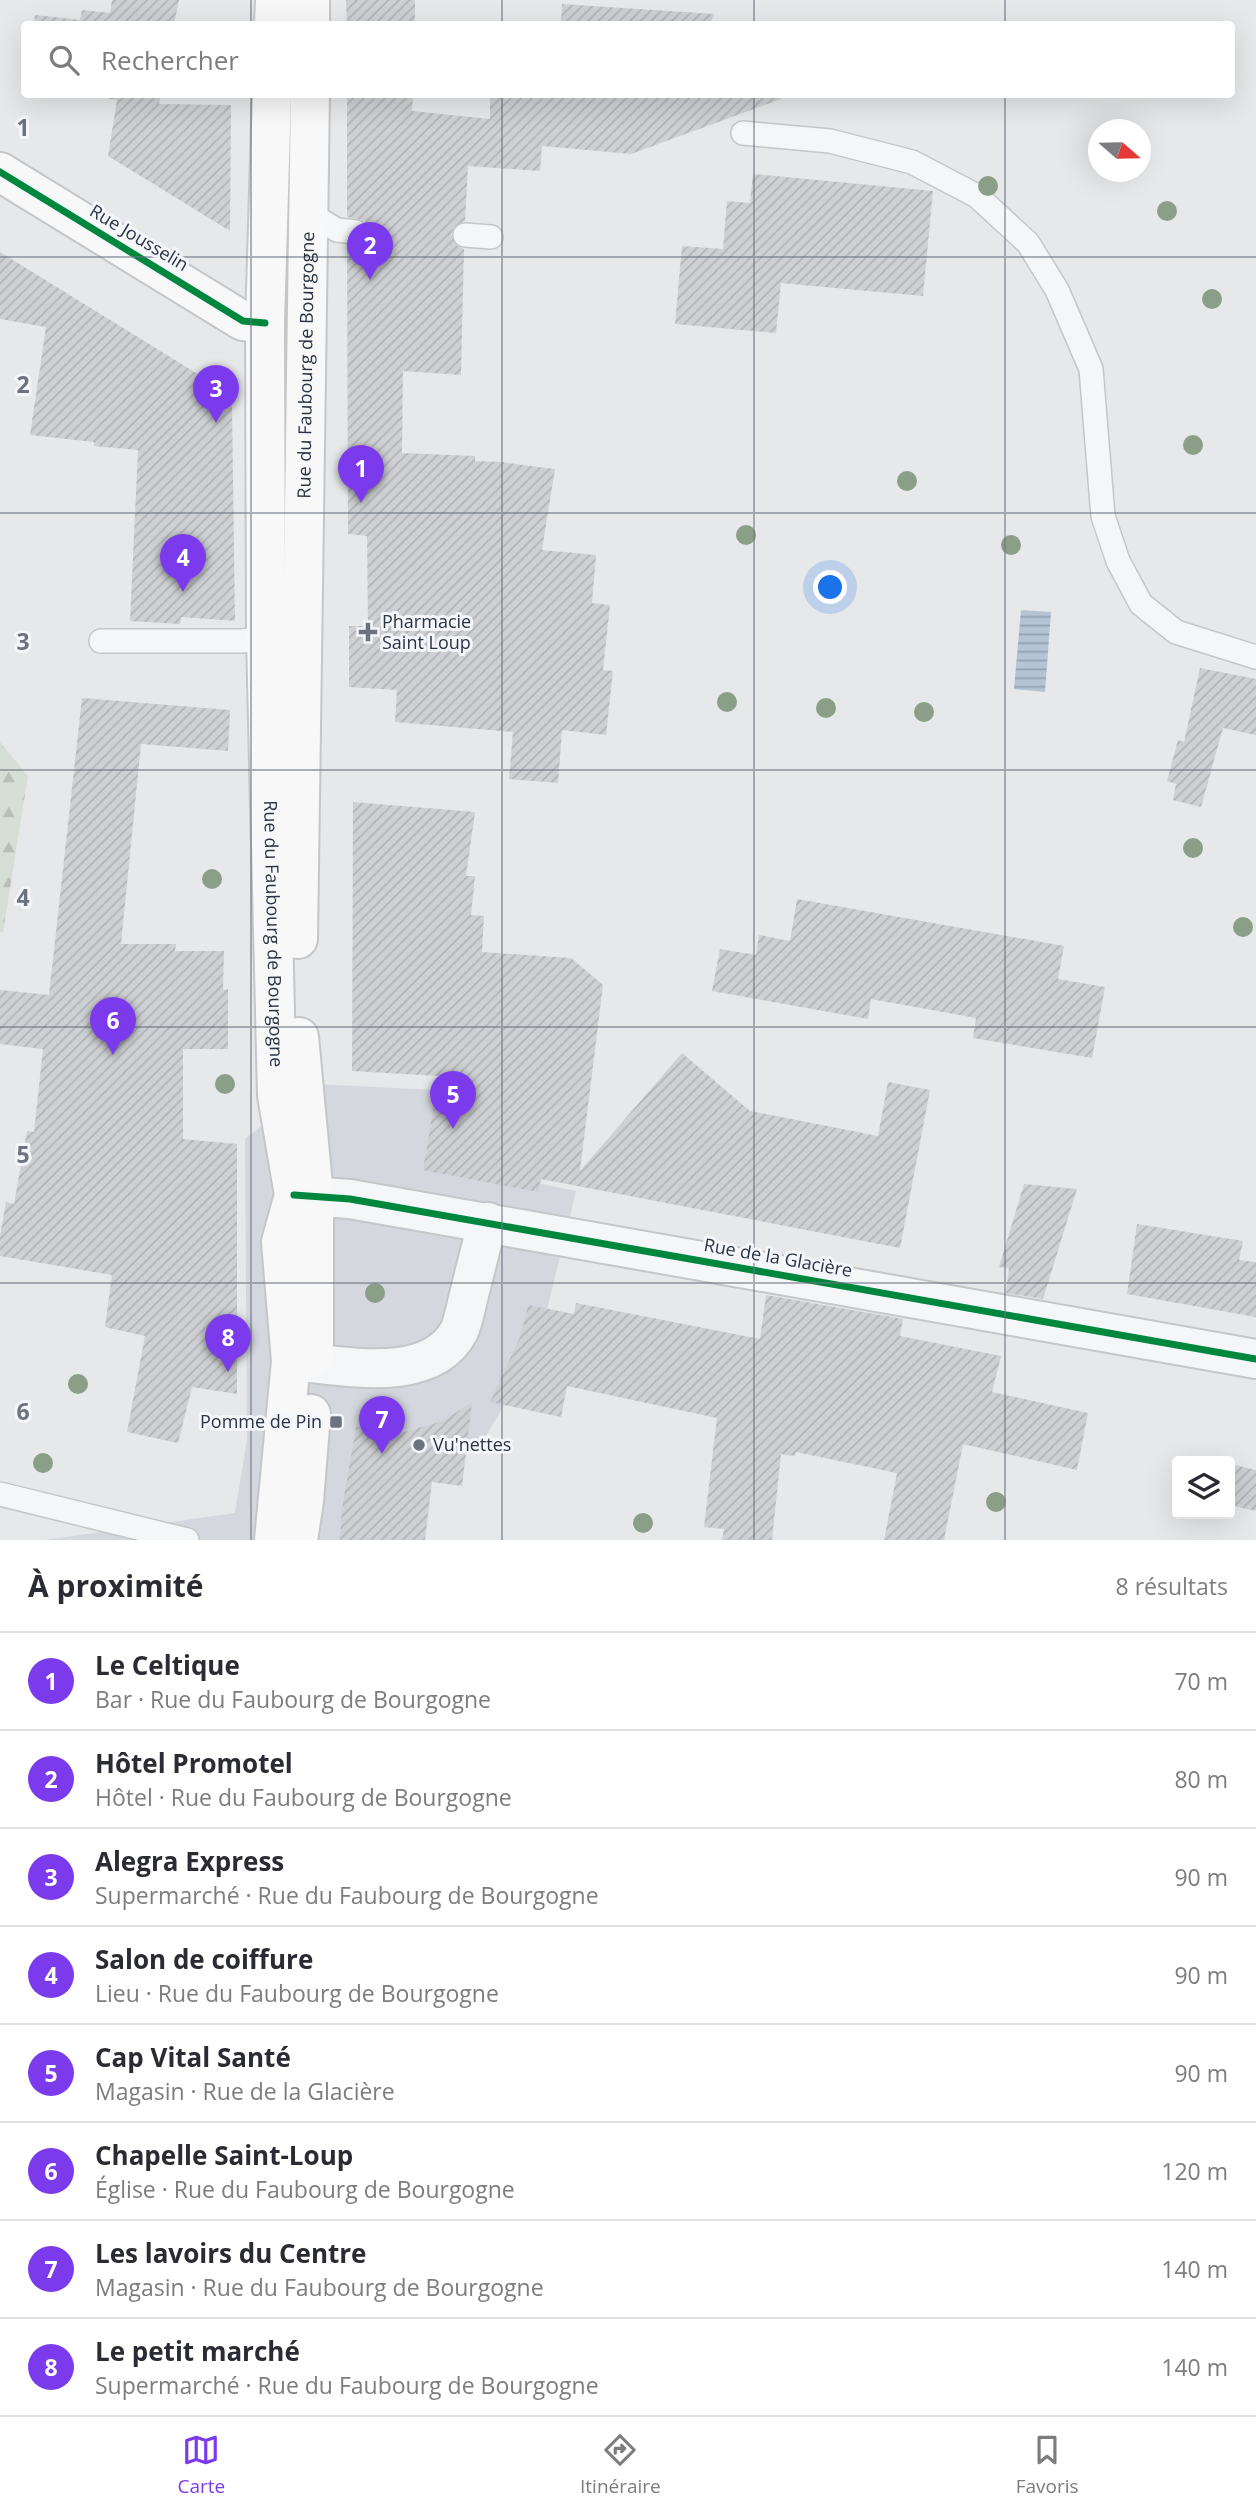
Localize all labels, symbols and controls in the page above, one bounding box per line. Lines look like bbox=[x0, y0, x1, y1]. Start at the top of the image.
search box bbox=[21, 21, 1235, 98]
icon: search bbox=[45, 41, 83, 79]
text: Rechercher bbox=[101, 42, 239, 78]
text: 1 bbox=[16, 111, 30, 143]
north arrow bbox=[1088, 119, 1151, 182]
street label: Rue Jousselin bbox=[86, 198, 193, 276]
pin: 2 bbox=[347, 222, 393, 280]
street label: Rue du Faubourg de Bourgogne bbox=[291, 231, 319, 499]
pin: 3 bbox=[193, 365, 239, 423]
text: 2 bbox=[16, 368, 30, 400]
pin: 1 bbox=[338, 445, 384, 503]
pin: 4 bbox=[160, 534, 206, 592]
your location bbox=[813, 570, 847, 604]
place label: Pharmacie Saint Loup bbox=[382, 609, 471, 654]
marker: Pharmacie Saint Loup bbox=[360, 624, 376, 640]
text: 3 bbox=[16, 625, 30, 657]
street label: Rue du Faubourg de Bourgogne bbox=[259, 800, 289, 1068]
text: 4 bbox=[16, 881, 30, 913]
pin: 6 bbox=[90, 997, 136, 1055]
pin: 5 bbox=[430, 1071, 476, 1129]
text: 5 bbox=[16, 1138, 30, 1170]
street label: Rue de la Glacière bbox=[702, 1232, 854, 1282]
pin: 8 bbox=[205, 1314, 251, 1372]
text: 6 bbox=[16, 1395, 30, 1427]
pin: 7 bbox=[359, 1396, 405, 1454]
place label: Pomme de Pin bbox=[200, 1409, 322, 1433]
marker: Pomme de Pin bbox=[328, 1414, 344, 1430]
place label: Vu'nettes bbox=[433, 1432, 511, 1456]
marker: Vu'nettes bbox=[411, 1437, 427, 1453]
map controls bbox=[1172, 1456, 1235, 1519]
button: layers bbox=[1172, 1456, 1235, 1519]
text: À proximité bbox=[28, 1565, 204, 1606]
text: 8 résultats bbox=[1116, 1570, 1228, 1602]
text: Le Celtique bbox=[95, 1647, 240, 1683]
text: 1 bbox=[44, 1665, 58, 1697]
text: 70 m bbox=[1174, 1665, 1228, 1697]
text: Bar · Rue du Faubourg de Bourgogne bbox=[95, 1683, 491, 1715]
text: Hôtel Promotel bbox=[95, 1745, 293, 1781]
text: 2 bbox=[44, 1763, 58, 1795]
text: 80 m bbox=[1174, 1763, 1228, 1795]
text: Hôtel · Rue du Faubourg de Bourgogne bbox=[95, 1781, 512, 1813]
text: Alegra Express bbox=[95, 1843, 284, 1879]
text: 3 bbox=[44, 1861, 58, 1893]
text: 90 m bbox=[1174, 1861, 1228, 1893]
text: Supermarché · Rue du Faubourg de Bourgogne bbox=[95, 1879, 599, 1911]
text: Salon de coiffure bbox=[95, 1941, 313, 1977]
text: 4 bbox=[44, 1959, 58, 1991]
text: 90 m bbox=[1174, 1959, 1228, 1991]
text: Lieu · Rue du Faubourg de Bourgogne bbox=[95, 1977, 499, 2009]
text: Cap Vital Santé bbox=[95, 2039, 291, 2075]
text: 5 bbox=[44, 2057, 58, 2089]
text: 90 m bbox=[1174, 2057, 1228, 2089]
text: Magasin · Rue de la Glacière bbox=[95, 2075, 395, 2107]
text: Chapelle Saint-Loup bbox=[95, 2137, 353, 2173]
text: 6 bbox=[44, 2155, 58, 2187]
text: 120 m bbox=[1161, 2155, 1228, 2187]
text: Église · Rue du Faubourg de Bourgogne bbox=[95, 2173, 515, 2205]
text: Les lavoirs du Centre bbox=[95, 2235, 366, 2271]
text: 7 bbox=[44, 2253, 58, 2285]
text: 140 m bbox=[1161, 2253, 1228, 2285]
text: Magasin · Rue du Faubourg de Bourgogne bbox=[95, 2271, 544, 2303]
text: Le petit marché bbox=[95, 2333, 300, 2369]
text: 8 bbox=[44, 2351, 58, 2383]
text: 140 m bbox=[1161, 2351, 1228, 2383]
text: Supermarché · Rue du Faubourg de Bourgogne bbox=[95, 2369, 599, 2401]
tab: Carte bbox=[177, 2431, 225, 2499]
tab: Itinéraire bbox=[580, 2431, 661, 2499]
tab: Favoris bbox=[1016, 2431, 1079, 2499]

